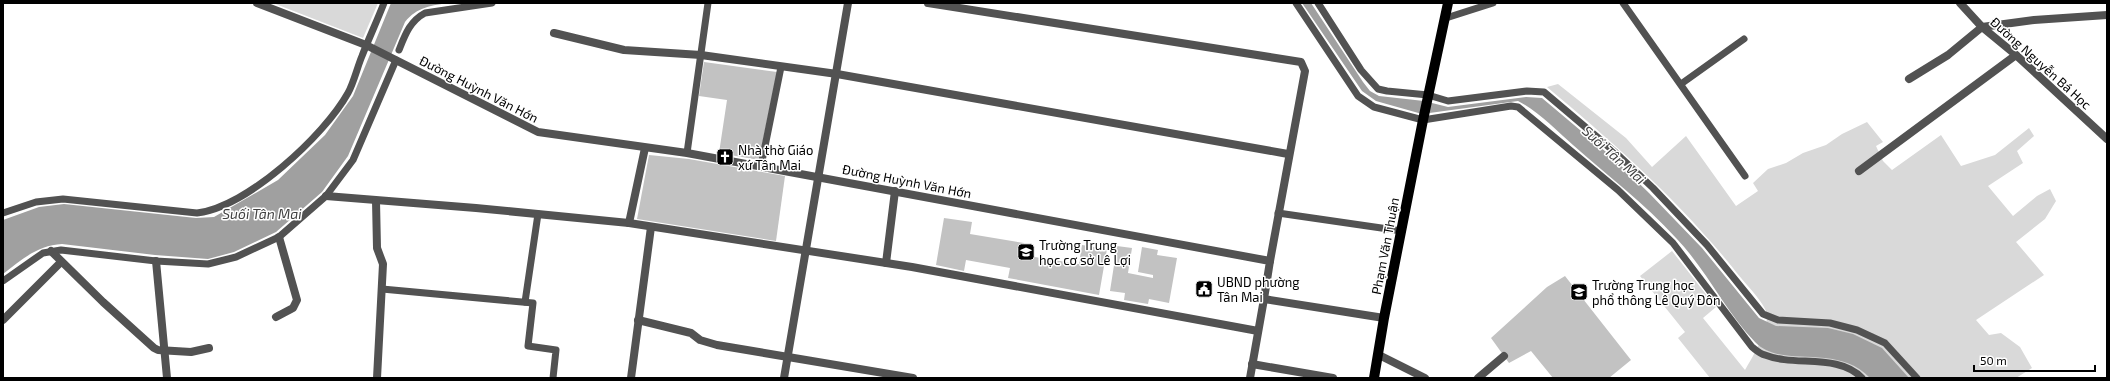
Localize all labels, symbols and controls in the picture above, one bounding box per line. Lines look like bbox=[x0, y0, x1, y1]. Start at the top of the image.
street label: Đường Nguyễn Bá Học bbox=[1987, 13, 2095, 113]
street label: Đường Huỳnh Văn Hớn bbox=[417, 52, 541, 126]
water label: Suối Tân Mai bbox=[1579, 122, 1650, 188]
place label: Nhà thờ Giáo xứ Tân Mai bbox=[738, 142, 813, 173]
church icon: Nhà thờ Giáo xứ Tân Mai bbox=[715, 147, 735, 167]
street label: Đường Huỳnh Văn Hớn bbox=[841, 161, 973, 201]
street label: Phạm Văn Thuận bbox=[1368, 196, 1402, 296]
water label: Suối Tân Mai bbox=[222, 205, 302, 222]
place label: Trường Trung học cơ sở Lê Lợi bbox=[1039, 237, 1131, 268]
school or university icon: Trường Trung học cơ sở Lê Lợi bbox=[1016, 242, 1036, 262]
place label: UBND phường Tân Mai bbox=[1217, 274, 1300, 305]
place label: Trường Trung học phổ thông Lê Quý Đôn bbox=[1592, 277, 1721, 308]
public building icon: UBND phường Tân Mai bbox=[1194, 279, 1214, 299]
school or university icon: Trường Trung học phổ thông Lê Quý Đôn bbox=[1569, 282, 1589, 302]
scale bar bbox=[1974, 347, 2095, 373]
text: 50 m bbox=[1980, 353, 2007, 367]

